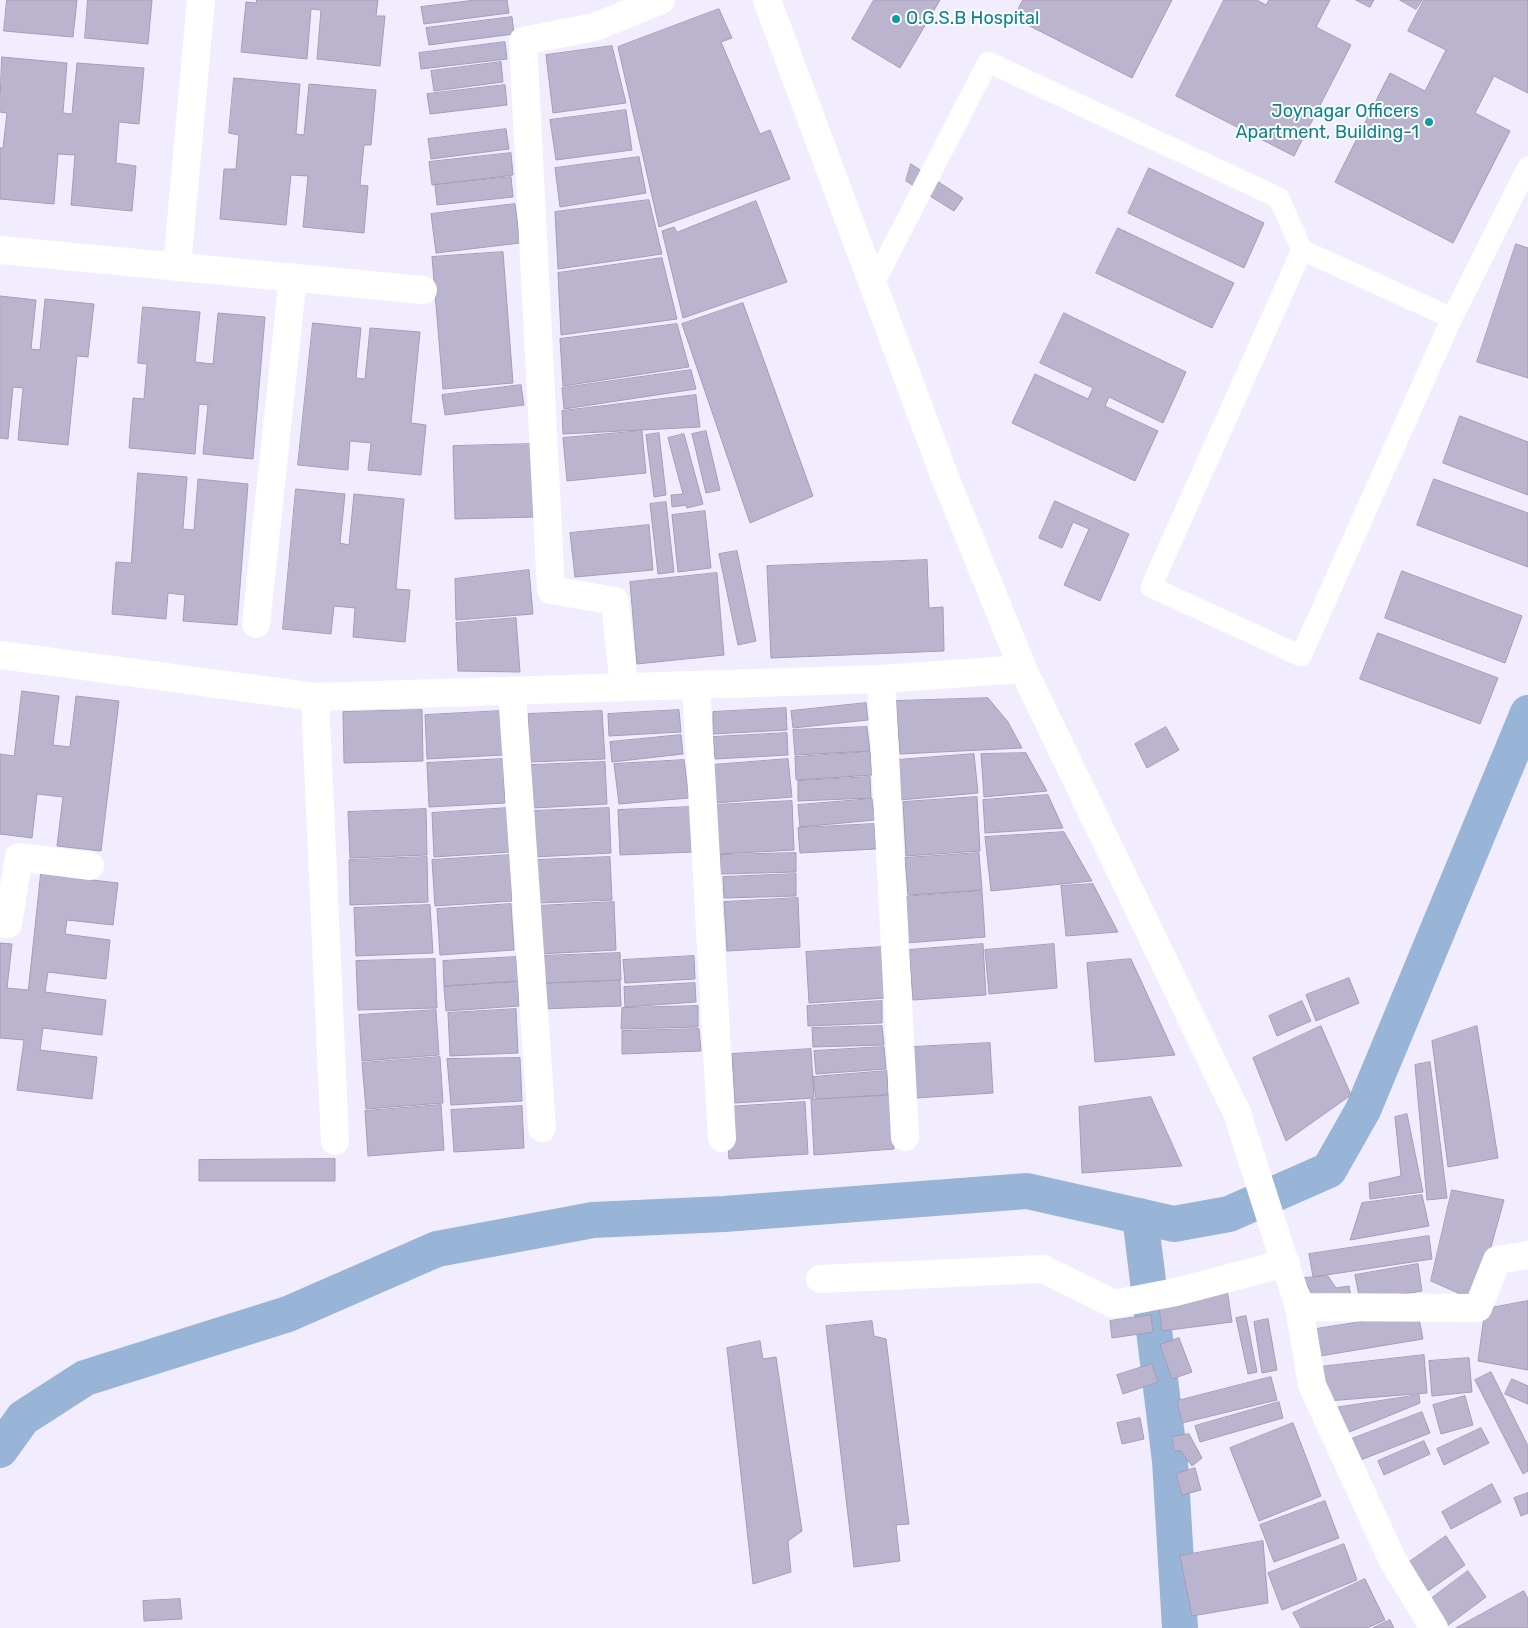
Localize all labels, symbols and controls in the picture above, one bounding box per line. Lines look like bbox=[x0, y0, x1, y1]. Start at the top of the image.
place label: O.G.S.B Hospital bbox=[906, 8, 1039, 30]
marker: O.G.S.B Hospital bbox=[890, 13, 902, 25]
place label: Joynagar Officers Apartment, Building-1 bbox=[1236, 101, 1419, 144]
marker: Joynagar Officers Apartment, Building-1 bbox=[1423, 116, 1435, 128]

